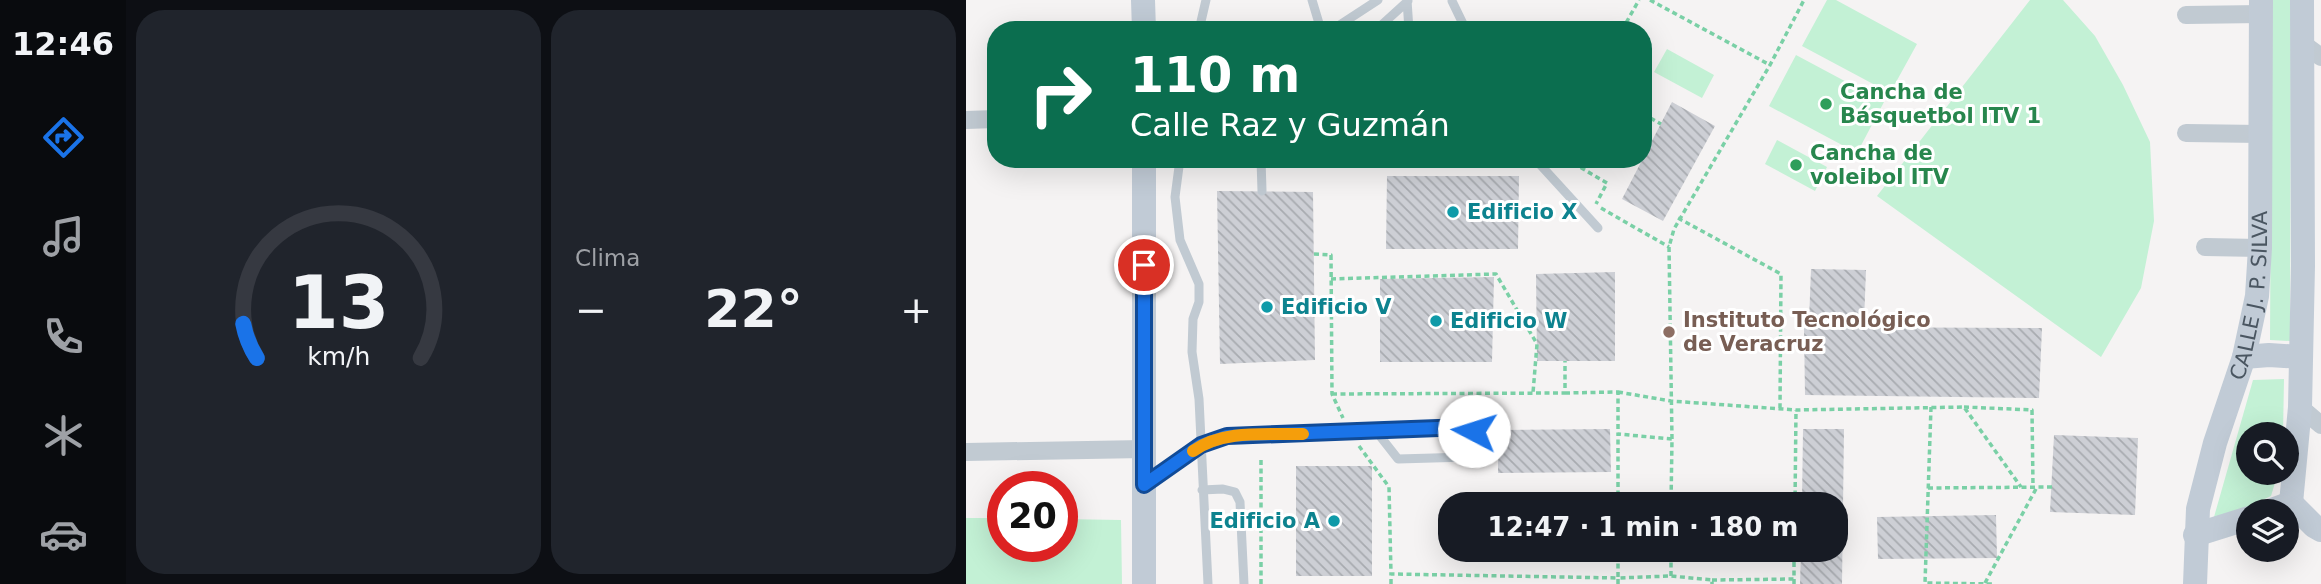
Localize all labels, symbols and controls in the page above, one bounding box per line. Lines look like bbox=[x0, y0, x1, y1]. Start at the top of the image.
text: 12:46 bbox=[12, 25, 114, 63]
text: 110 m bbox=[1130, 47, 1300, 104]
icon: right bbox=[1015, 49, 1106, 140]
place label: Cancha de Básquetbol ITV 1 bbox=[1840, 80, 2041, 128]
marker: Cancha de Básquetbol ITV 1 bbox=[1818, 96, 1834, 112]
text: Calle Raz y Guzmán bbox=[1130, 106, 1450, 144]
icon: directions bbox=[39, 113, 88, 162]
place label: Cancha de voleibol ITV bbox=[1810, 141, 1950, 189]
marker: Cancha de voleibol ITV bbox=[1788, 157, 1804, 173]
place label: Edificio X bbox=[1467, 200, 1578, 224]
marker: Edificio X bbox=[1445, 204, 1461, 220]
street label: CALLE J. P. SILVA bbox=[2225, 210, 2272, 383]
icon: music bbox=[39, 212, 88, 261]
pin bbox=[1114, 235, 1174, 295]
text: Clima bbox=[575, 245, 640, 271]
icon: arrive bbox=[1125, 246, 1163, 284]
text: 13 bbox=[288, 260, 389, 345]
text: 22° bbox=[704, 279, 803, 339]
text: − bbox=[575, 288, 607, 332]
text: + bbox=[900, 288, 932, 332]
place label: Edificio V bbox=[1281, 295, 1392, 319]
marker: Edificio V bbox=[1259, 299, 1275, 315]
place label: Instituto Tecnológico de Veracruz bbox=[1683, 308, 1931, 356]
place label: Edificio W bbox=[1450, 309, 1567, 333]
icon: phone bbox=[39, 312, 88, 361]
marker: Edificio W bbox=[1428, 313, 1444, 329]
marker: Instituto Tecnológico de Veracruz bbox=[1661, 324, 1677, 340]
text: km/h bbox=[307, 342, 370, 371]
position arrow bbox=[1437, 394, 1511, 468]
icon: climate bbox=[39, 411, 88, 460]
map controls bbox=[2236, 422, 2299, 562]
button: search bbox=[2236, 422, 2299, 485]
speed limit sign: 20 bbox=[987, 471, 1078, 562]
button: layers bbox=[2236, 499, 2299, 562]
place label: Edificio A bbox=[1209, 509, 1321, 533]
icon: car bbox=[39, 510, 88, 559]
text: 12:47 · 1 min · 180 m bbox=[1488, 512, 1798, 542]
marker: Edificio A bbox=[1326, 513, 1342, 529]

